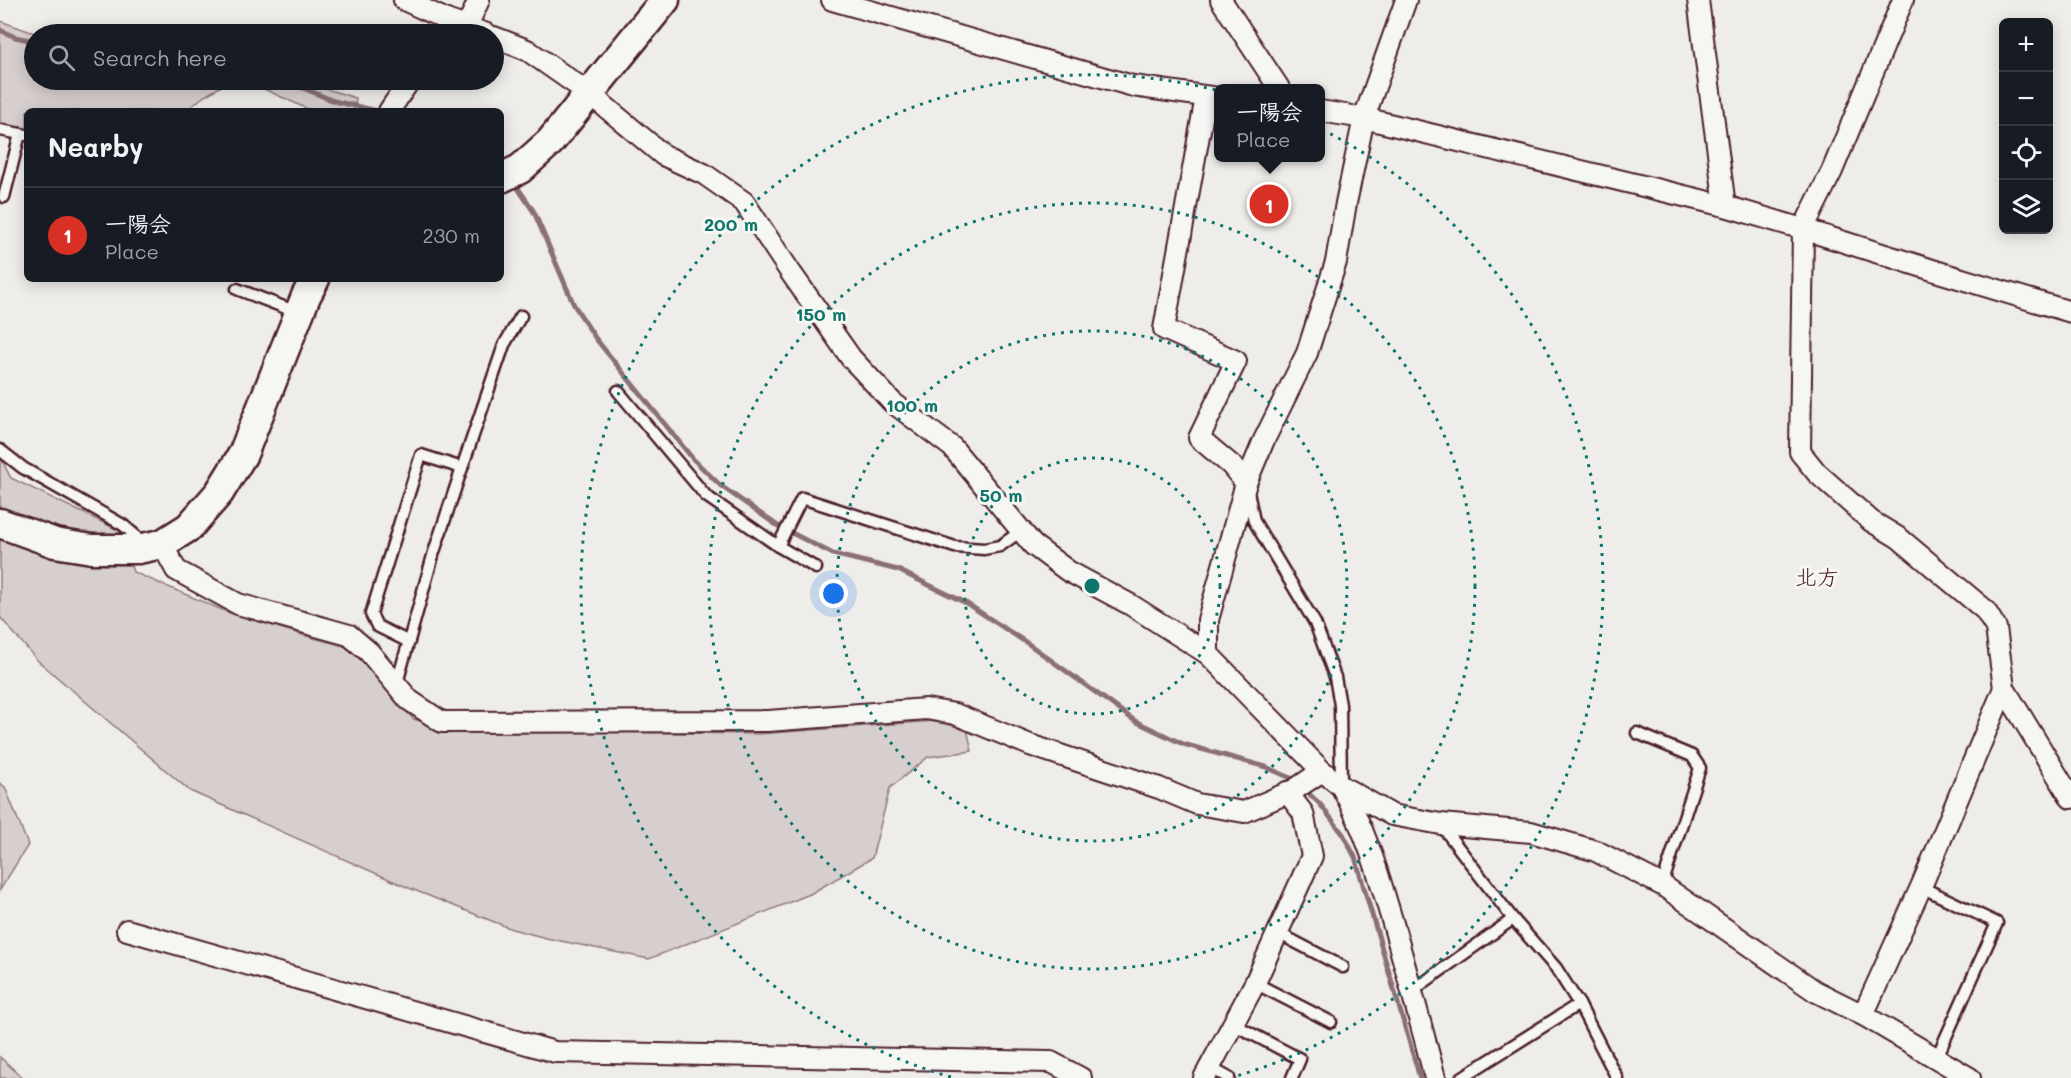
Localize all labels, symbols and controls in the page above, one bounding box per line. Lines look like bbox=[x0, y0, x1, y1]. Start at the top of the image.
map controls bbox=[1999, 18, 2053, 234]
button: + bbox=[1999, 18, 2053, 72]
search box bbox=[24, 24, 504, 90]
icon: search bbox=[45, 41, 78, 74]
text: Search here bbox=[93, 43, 227, 72]
button: − bbox=[1999, 72, 2053, 126]
popup bbox=[1214, 84, 1325, 162]
text: 一陽会 bbox=[1236, 97, 1303, 126]
text: Place bbox=[1236, 126, 1290, 152]
button: locate bbox=[1999, 126, 2053, 180]
text: Nearby bbox=[48, 130, 143, 164]
button: layers bbox=[1999, 180, 2053, 234]
pin: 1 bbox=[1250, 182, 1288, 226]
text: 一陽会 bbox=[105, 209, 171, 238]
text: 200 m bbox=[704, 212, 758, 236]
text: 1 bbox=[63, 222, 72, 248]
text: 230 m bbox=[422, 222, 480, 248]
text: Place bbox=[105, 238, 159, 264]
text: 150 m bbox=[796, 302, 846, 326]
text: 100 m bbox=[886, 393, 938, 417]
text: 50 m bbox=[980, 483, 1022, 507]
district label: 北方 bbox=[1795, 562, 1839, 591]
centre of rings bbox=[1082, 576, 1102, 596]
your location bbox=[819, 579, 848, 608]

